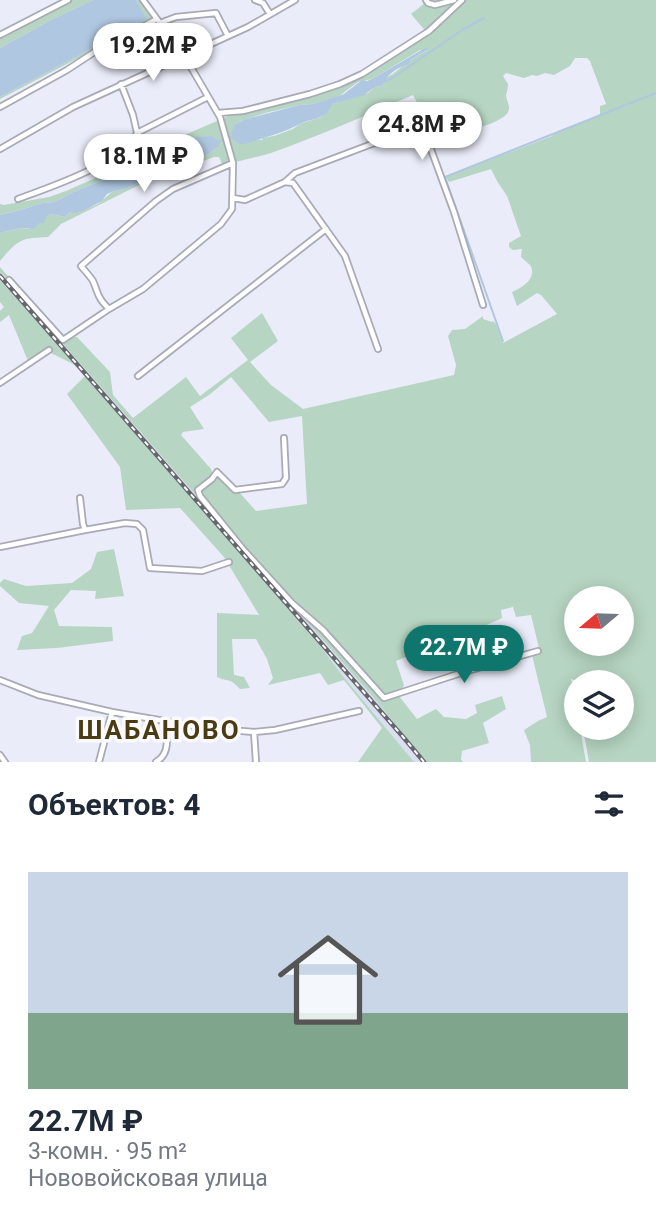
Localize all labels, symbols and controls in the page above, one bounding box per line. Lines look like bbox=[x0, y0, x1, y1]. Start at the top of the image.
pin: 19.2M ₽ bbox=[88, 24, 218, 83]
text: 19.2M ₽ bbox=[109, 32, 197, 59]
pin: 24.8M ₽ bbox=[357, 102, 487, 162]
text: 24.8M ₽ bbox=[378, 111, 466, 138]
pin: 18.1M ₽ bbox=[79, 134, 209, 194]
text: 18.1M ₽ bbox=[100, 143, 188, 170]
north arrow bbox=[564, 586, 634, 656]
map controls bbox=[564, 586, 634, 740]
pin: 22.7M ₽ bbox=[399, 626, 529, 685]
text: 22.7M ₽ bbox=[420, 634, 508, 661]
button: layers bbox=[564, 670, 634, 740]
district label: ШАБАНОВО bbox=[77, 715, 241, 745]
icon: filters bbox=[590, 785, 628, 823]
text: Объектов: 4 bbox=[28, 787, 200, 822]
icon: home bbox=[265, 917, 391, 1043]
text: 22.7M ₽ bbox=[28, 1103, 143, 1138]
text: 3-комн. · 95 m² bbox=[28, 1138, 187, 1165]
text: Нововойсковая улица bbox=[28, 1165, 268, 1192]

